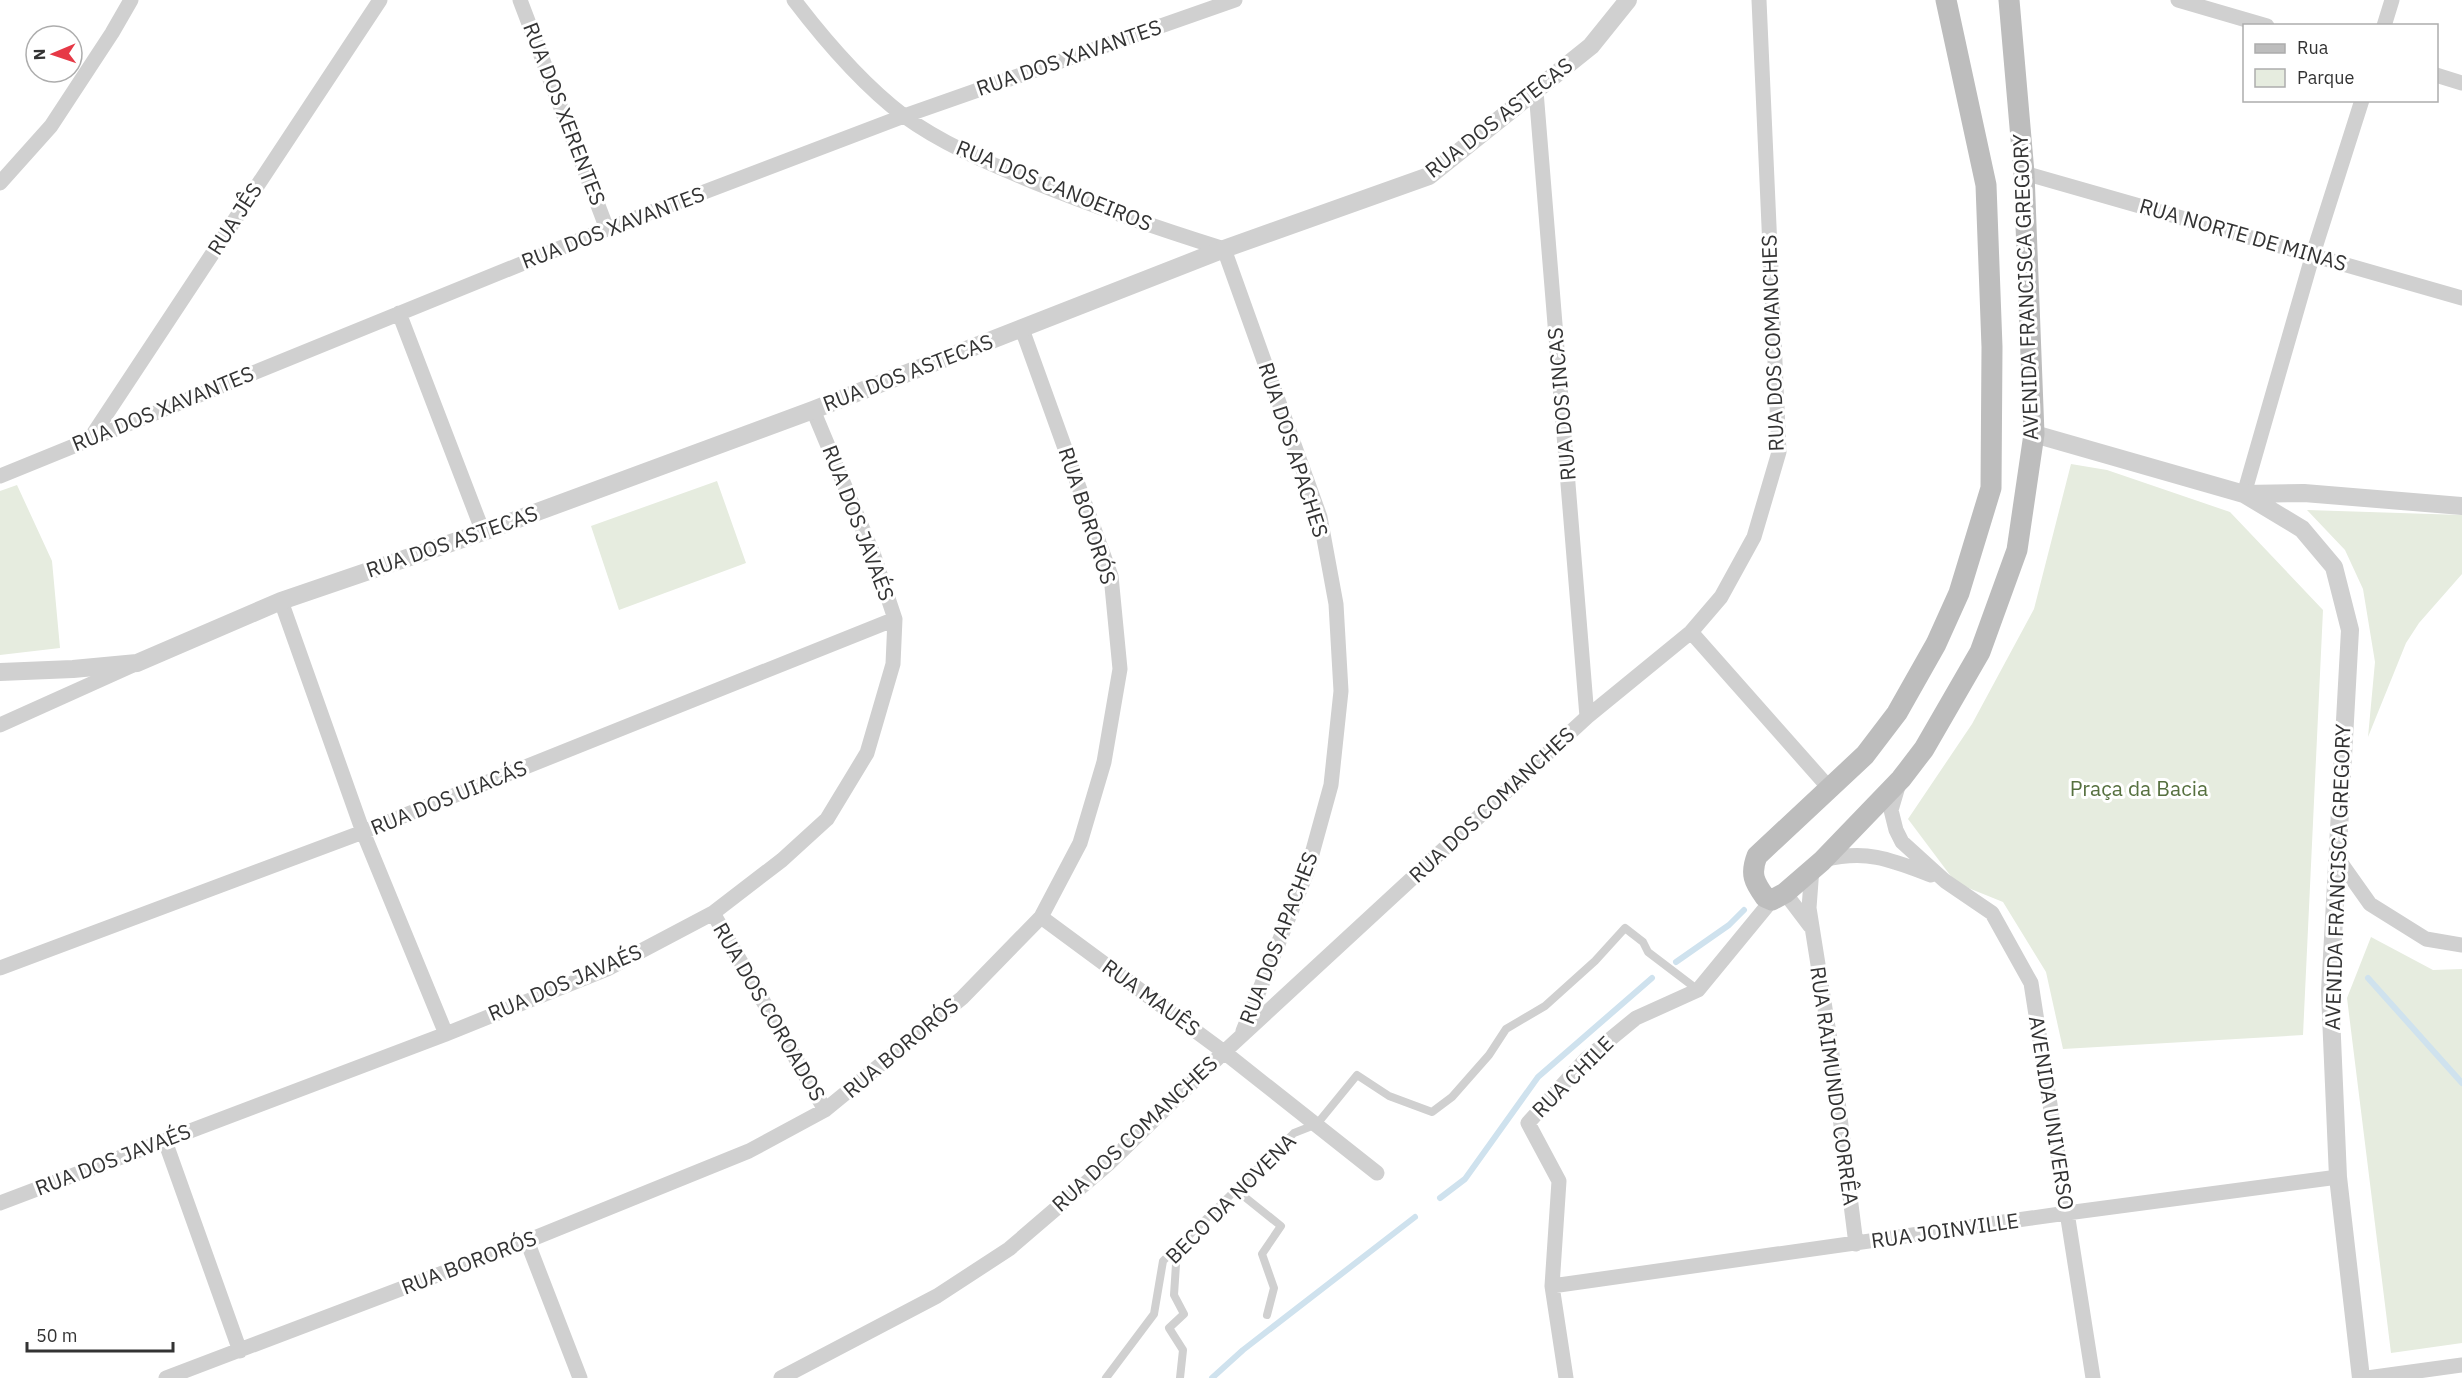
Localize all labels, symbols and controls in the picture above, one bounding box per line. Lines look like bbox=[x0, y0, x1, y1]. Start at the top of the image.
street label: RUA DOS XAVANTES bbox=[972, 12, 1165, 102]
street label: RUA DOS XERENTES bbox=[517, 18, 613, 209]
north arrow bbox=[24, 24, 84, 84]
legend bbox=[2243, 24, 2438, 102]
text: Rua bbox=[2297, 36, 2329, 59]
text: N bbox=[29, 48, 49, 61]
street label: RUA DOS ASTECAS bbox=[1419, 51, 1578, 184]
text: Parque bbox=[2297, 66, 2355, 89]
street label: RUA DOS CANOEIROS bbox=[952, 133, 1156, 237]
street label: AVENIDA FRANCISCA GREGORY bbox=[2006, 133, 2044, 441]
street label: RUA JÊS bbox=[200, 177, 268, 260]
street label: RUA DOS XAVANTES bbox=[517, 179, 708, 275]
street label: RUA NORTE DE MINAS bbox=[2136, 191, 2350, 277]
street label: RUA DOS COMANCHES bbox=[1754, 234, 1790, 452]
street label: RUA DOS INCAS bbox=[1540, 326, 1582, 482]
street label: RUA DOS ASTECAS bbox=[819, 327, 997, 417]
street label: RUA DOS XAVANTES bbox=[67, 359, 258, 457]
street label: RUA DOS APACHES bbox=[1252, 359, 1335, 541]
street label: RUA DOS JAVAÉS bbox=[816, 441, 902, 605]
street label: RUA BORORÓS bbox=[1053, 444, 1123, 588]
street label: RUA DOS ASTECAS bbox=[362, 499, 541, 584]
street label: RUA DOS COMANCHES bbox=[1402, 720, 1580, 889]
street label: AVENIDA FRANCISCA GREGORY bbox=[2318, 723, 2356, 1031]
street label: RUA DOS UIACÁS bbox=[366, 753, 531, 841]
park label: Praça da Bacia bbox=[2070, 774, 2208, 802]
street label: RUA DOS APACHES bbox=[1232, 847, 1324, 1028]
street label: RUA DOS COROADOS bbox=[707, 917, 832, 1106]
street label: RUA DOS JAVAÉS bbox=[483, 937, 646, 1027]
street label: RUA MAUÊS bbox=[1097, 952, 1206, 1042]
street label: RUA RAIMUNDO CORRÊA bbox=[1804, 965, 1866, 1207]
street label: RUA BORORÓS bbox=[837, 991, 964, 1104]
street label: AVENIDA UNIVERSO bbox=[2023, 1014, 2081, 1212]
street label: RUA CHILE bbox=[1525, 1029, 1619, 1123]
street label: RUA DOS COMANCHES bbox=[1045, 1049, 1223, 1218]
street label: RUA DOS JAVAÉS bbox=[31, 1116, 195, 1202]
street label: BECO DA NOVENA bbox=[1159, 1127, 1302, 1270]
street label: RUA JOINVILLE bbox=[1869, 1206, 2021, 1254]
street label: RUA BORORÓS bbox=[397, 1223, 540, 1301]
scale bar bbox=[27, 1315, 172, 1353]
text: 50 m bbox=[36, 1324, 78, 1347]

